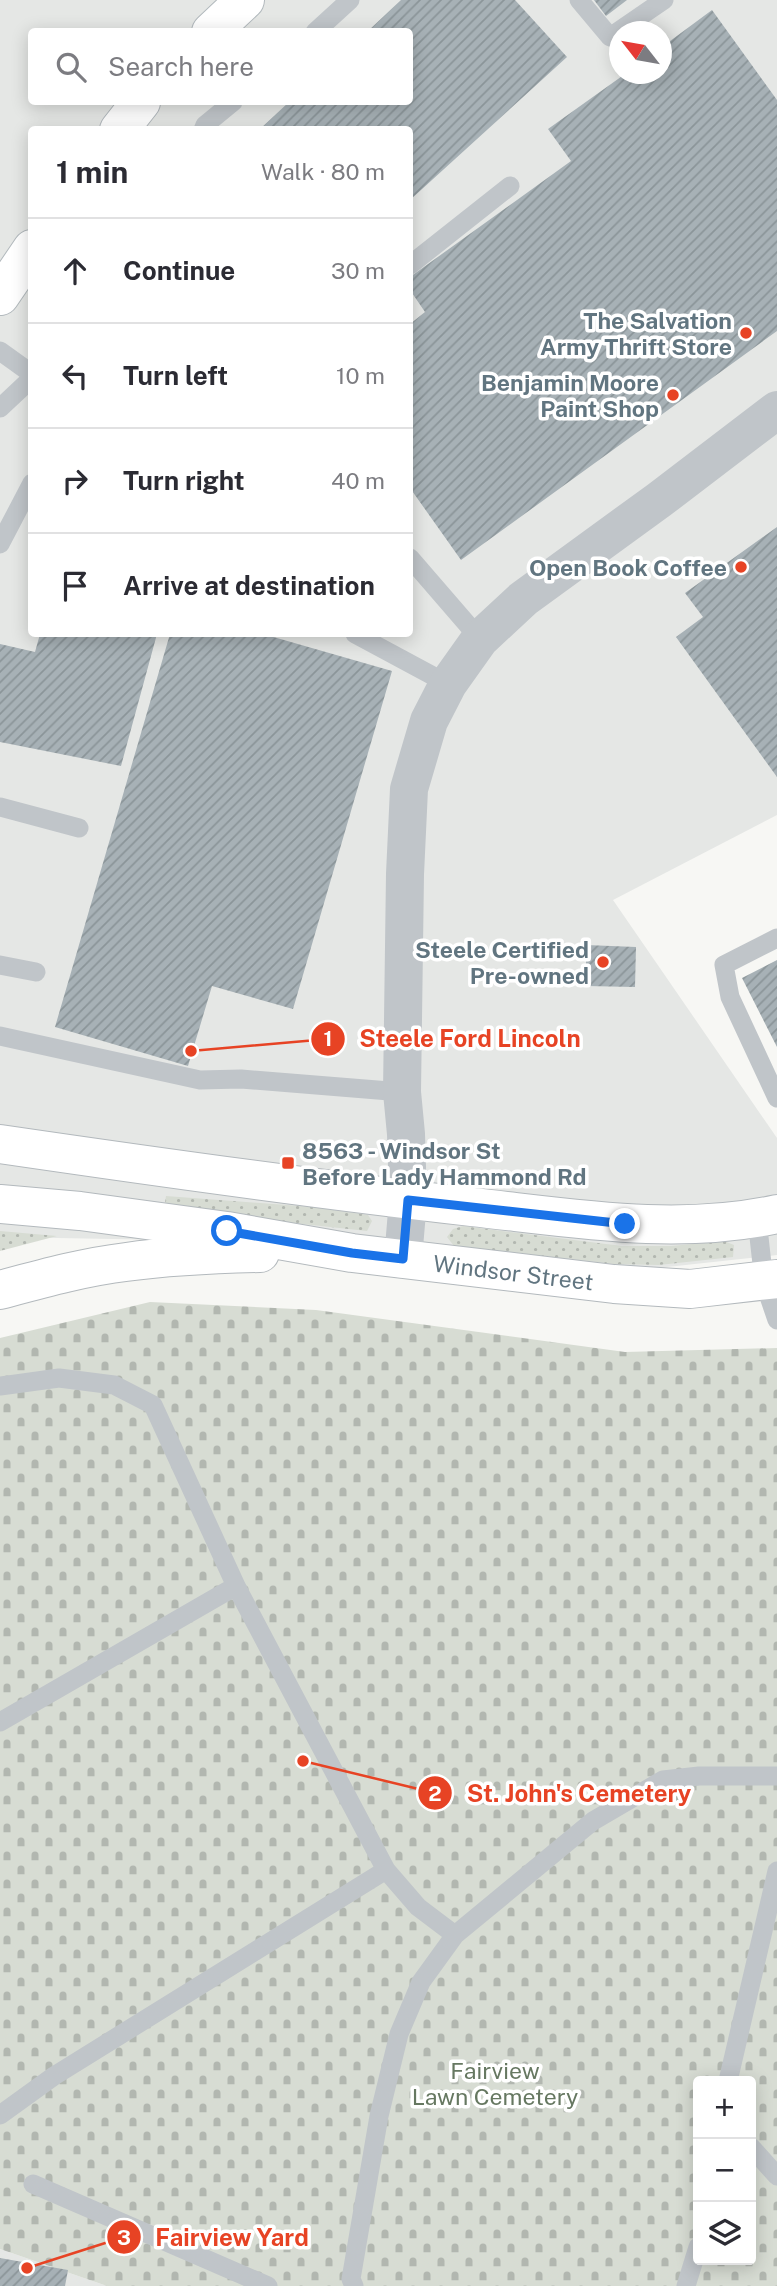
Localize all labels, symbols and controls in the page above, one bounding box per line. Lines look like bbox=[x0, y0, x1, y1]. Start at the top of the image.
north arrow bbox=[609, 21, 672, 84]
search box bbox=[28, 28, 413, 105]
icon: search bbox=[52, 48, 90, 86]
text: Search here bbox=[108, 51, 254, 82]
text: 1 min bbox=[56, 154, 128, 190]
text: Walk · 80 m bbox=[261, 158, 385, 185]
icon: ahead bbox=[56, 252, 94, 290]
text: Continue bbox=[123, 255, 235, 286]
text: 30 m bbox=[331, 257, 385, 284]
place label: The Salvation Army Thrift Store bbox=[540, 307, 732, 360]
marker: The Salvation Army Thrift Store bbox=[738, 325, 754, 341]
icon: left bbox=[56, 357, 94, 395]
text: Turn left bbox=[123, 360, 228, 391]
text: 10 m bbox=[336, 362, 385, 389]
place label: Benjamin Moore Paint Shop bbox=[481, 369, 659, 422]
marker: Benjamin Moore Paint Shop bbox=[665, 387, 681, 403]
icon: right bbox=[56, 462, 94, 500]
text: Turn right bbox=[123, 465, 245, 496]
text: 40 m bbox=[331, 467, 385, 494]
place label: Open Book Coffee bbox=[529, 554, 727, 581]
marker: Open Book Coffee bbox=[733, 559, 749, 575]
icon: arrive bbox=[56, 567, 94, 605]
text: Arrive at destination bbox=[123, 570, 375, 601]
place label: Steele Certified Pre-owned bbox=[415, 936, 589, 989]
marker: Steele Certified Pre-owned bbox=[595, 954, 611, 970]
callout: Steele Ford Lincoln bbox=[310, 1016, 595, 1061]
text: Steele Ford Lincoln bbox=[359, 1024, 581, 1052]
text: 1 bbox=[324, 1026, 333, 1051]
place label: 8563 - Windsor St Before Lady Hammond Rd bbox=[302, 1137, 587, 1190]
marker: 8563 - Windsor St Before Lady Hammond Rd bbox=[280, 1155, 296, 1171]
route end bbox=[609, 1208, 640, 1239]
route start bbox=[211, 1215, 242, 1246]
street label: Windsor Street bbox=[432, 1249, 595, 1295]
callout: St. John's Cemetery bbox=[417, 1771, 705, 1816]
text: St. John's Cemetery bbox=[467, 1779, 692, 1807]
text: 2 bbox=[428, 1781, 442, 1806]
park label: Fairview Lawn Cemetery bbox=[412, 2057, 578, 2110]
map controls bbox=[693, 2076, 756, 2265]
button: + bbox=[693, 2076, 756, 2139]
button: − bbox=[693, 2139, 756, 2202]
button: layers bbox=[693, 2202, 756, 2265]
callout: Fairview Yard bbox=[107, 2215, 323, 2260]
text: Fairview Yard bbox=[155, 2223, 309, 2251]
text: 3 bbox=[117, 2225, 131, 2250]

